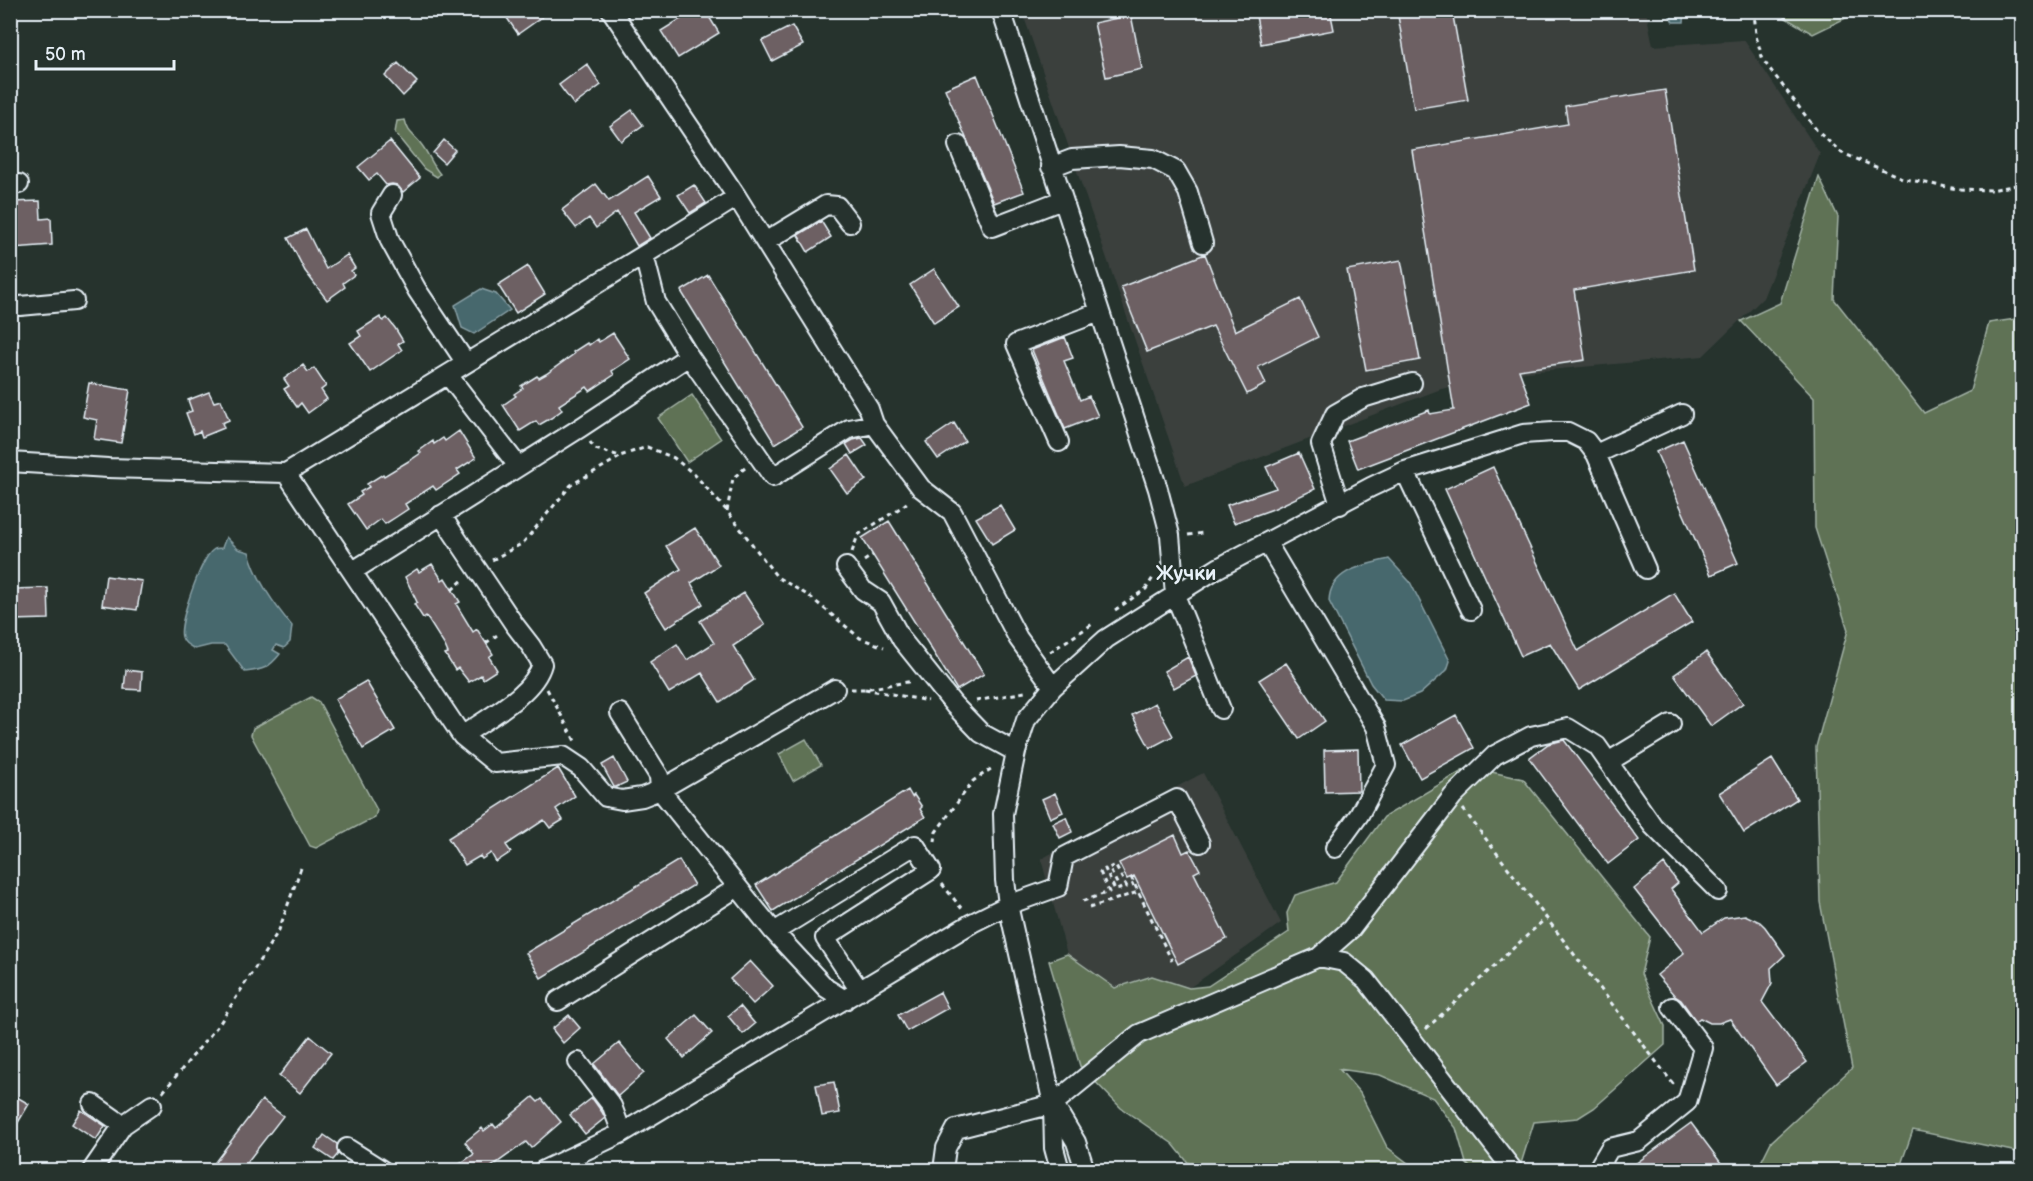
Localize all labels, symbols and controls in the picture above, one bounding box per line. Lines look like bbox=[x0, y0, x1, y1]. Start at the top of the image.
scale bar bbox=[36, 33, 174, 71]
text: 50 m bbox=[45, 44, 86, 65]
district label: Жучки bbox=[1156, 562, 1216, 586]

